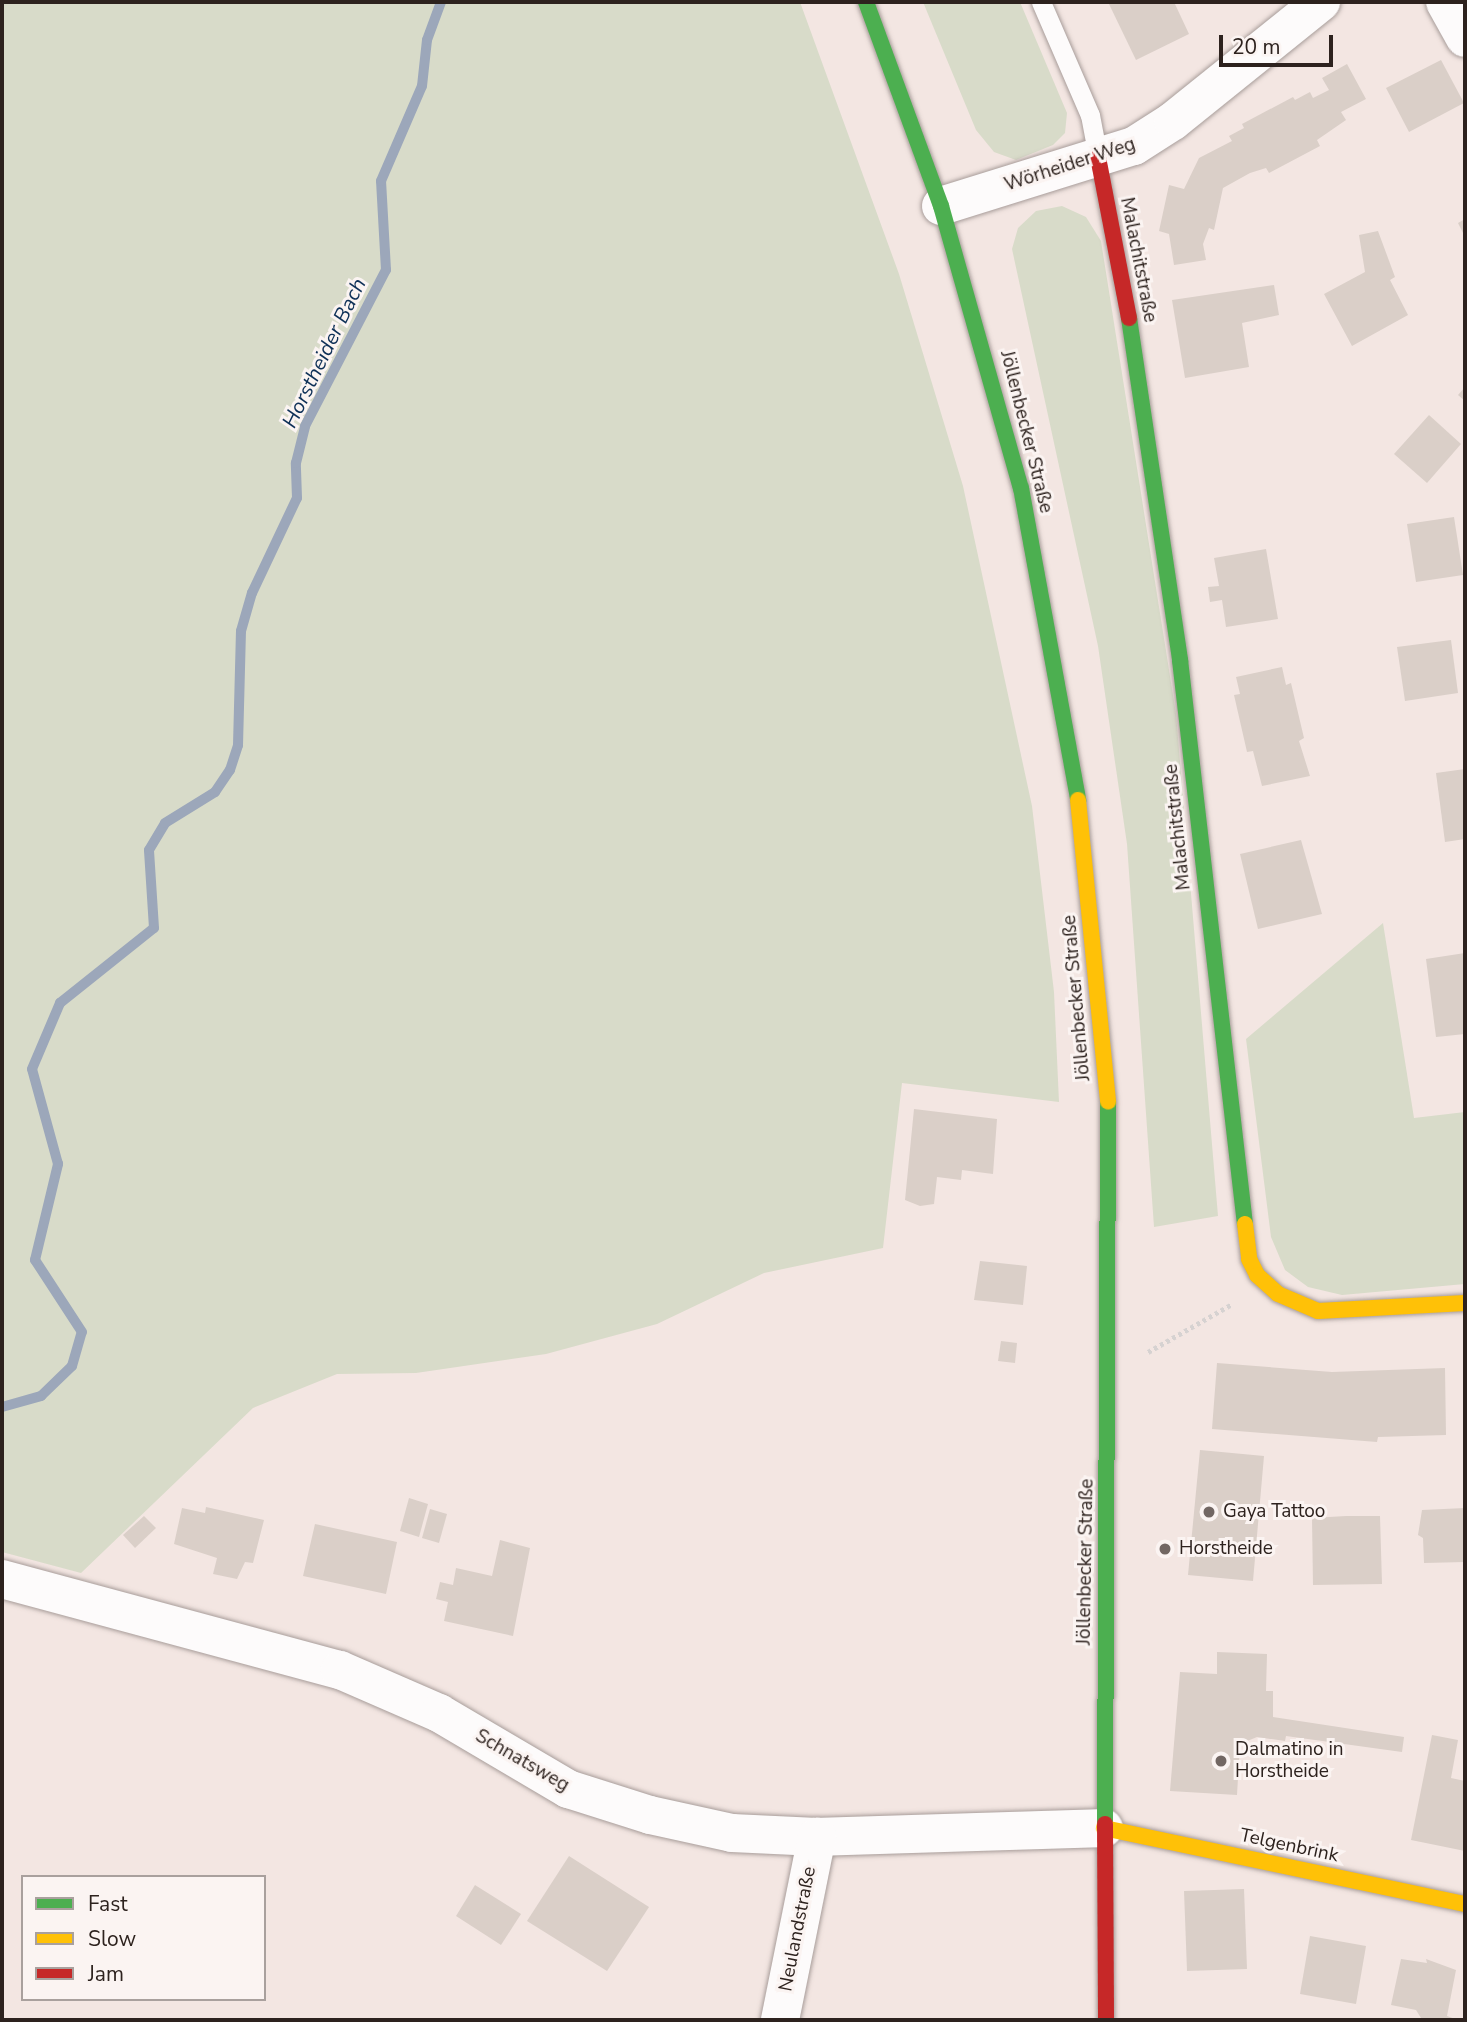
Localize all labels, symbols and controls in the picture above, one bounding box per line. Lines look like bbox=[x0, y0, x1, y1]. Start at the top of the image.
scale bar bbox=[1222, 21, 1336, 65]
text: 20 m bbox=[1232, 33, 1281, 61]
street label: Wörheider Weg bbox=[1002, 133, 1138, 197]
street label: Malachitstraße bbox=[1115, 196, 1161, 324]
water label: Horstheider Bach bbox=[277, 274, 371, 432]
street label: Jöllenbecker Straße bbox=[995, 348, 1057, 516]
street label: Malachitstraße bbox=[1160, 763, 1196, 891]
street label: Jöllenbecker Straße bbox=[1058, 914, 1096, 1082]
street label: Jöllenbecker Straße bbox=[1073, 1478, 1099, 1646]
place label: Gaya Tattoo bbox=[1223, 1501, 1325, 1523]
marker: Gaya Tattoo bbox=[1201, 1504, 1217, 1520]
place label: Horstheide bbox=[1179, 1538, 1273, 1560]
marker: Horstheide bbox=[1157, 1541, 1173, 1557]
street label: Schnatsweg bbox=[471, 1725, 573, 1797]
place label: Dalmatino in Horstheide bbox=[1235, 1739, 1344, 1783]
marker: Dalmatino in Horstheide bbox=[1213, 1753, 1229, 1769]
street label: Telgenbrink bbox=[1238, 1824, 1340, 1868]
street label: Neulandstraße bbox=[775, 1865, 821, 1993]
legend bbox=[21, 1875, 266, 2001]
text: Fast bbox=[88, 1890, 128, 1918]
text: Slow bbox=[88, 1925, 136, 1953]
text: Jam bbox=[88, 1960, 124, 1988]

